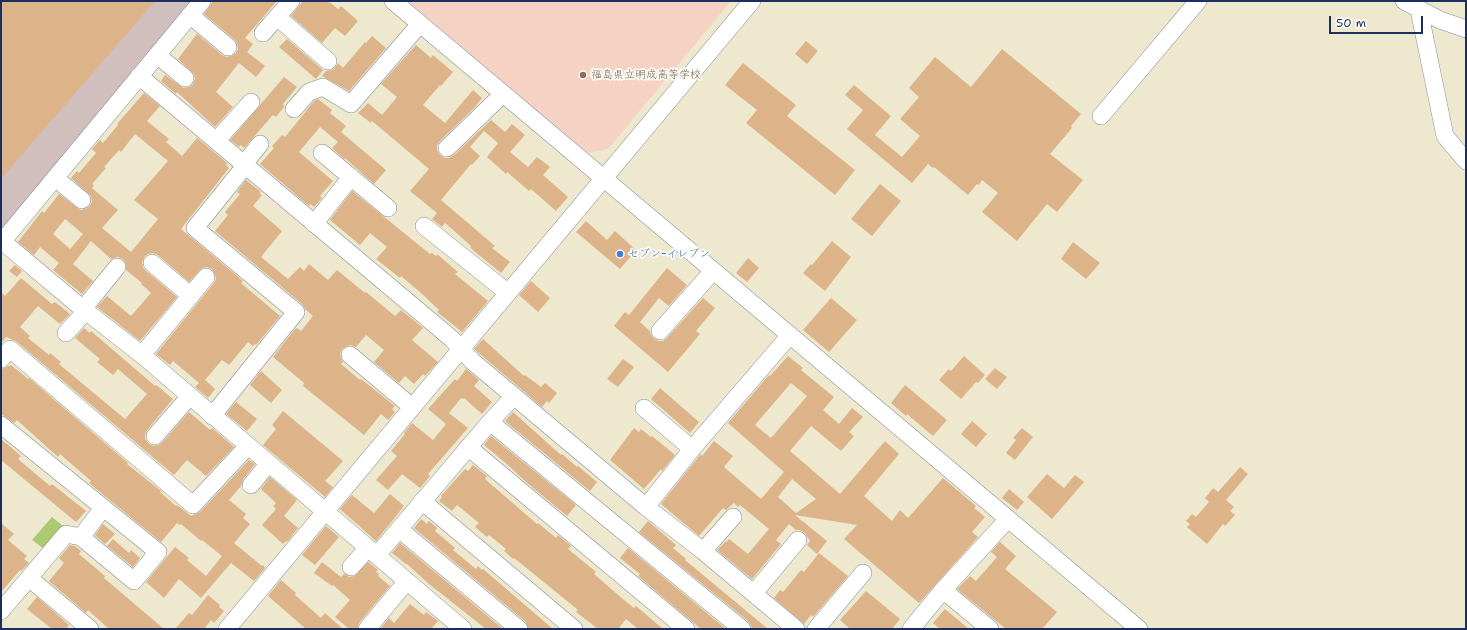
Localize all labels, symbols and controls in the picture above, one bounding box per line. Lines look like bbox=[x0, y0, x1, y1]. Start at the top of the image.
scale bar bbox=[1331, 8, 1425, 34]
text: 50 m bbox=[1336, 15, 1366, 31]
place label: 福島県立明成高等学校 bbox=[591, 68, 701, 82]
marker: 福島県立明成高等学校 bbox=[578, 70, 588, 80]
place label: セブン-イレブン bbox=[628, 247, 710, 261]
marker: セブン-イレブン bbox=[615, 249, 625, 259]

